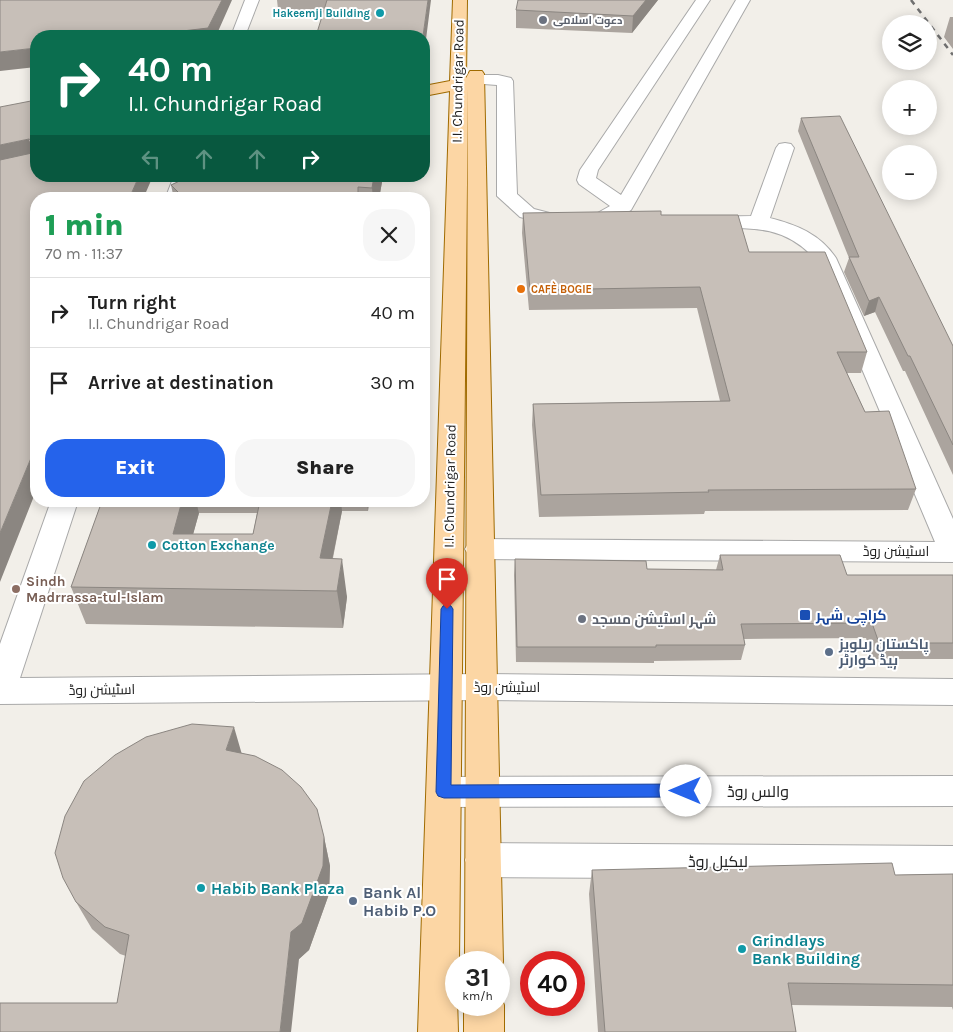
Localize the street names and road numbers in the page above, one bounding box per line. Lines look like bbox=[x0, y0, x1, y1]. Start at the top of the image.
street label: I.I. Chundrigar Road bbox=[448, 19, 468, 143]
street label: I.I. Chundrigar Road bbox=[440, 424, 460, 548]
street label: اسٹیشن روڈ bbox=[863, 543, 929, 560]
street label: اسٹیشن روڈ bbox=[474, 679, 540, 696]
street label: اسٹیشن روڈ bbox=[69, 681, 135, 699]
street label: والس روڈ bbox=[727, 782, 789, 802]
street label: لیکیل روڈ bbox=[688, 852, 748, 872]

